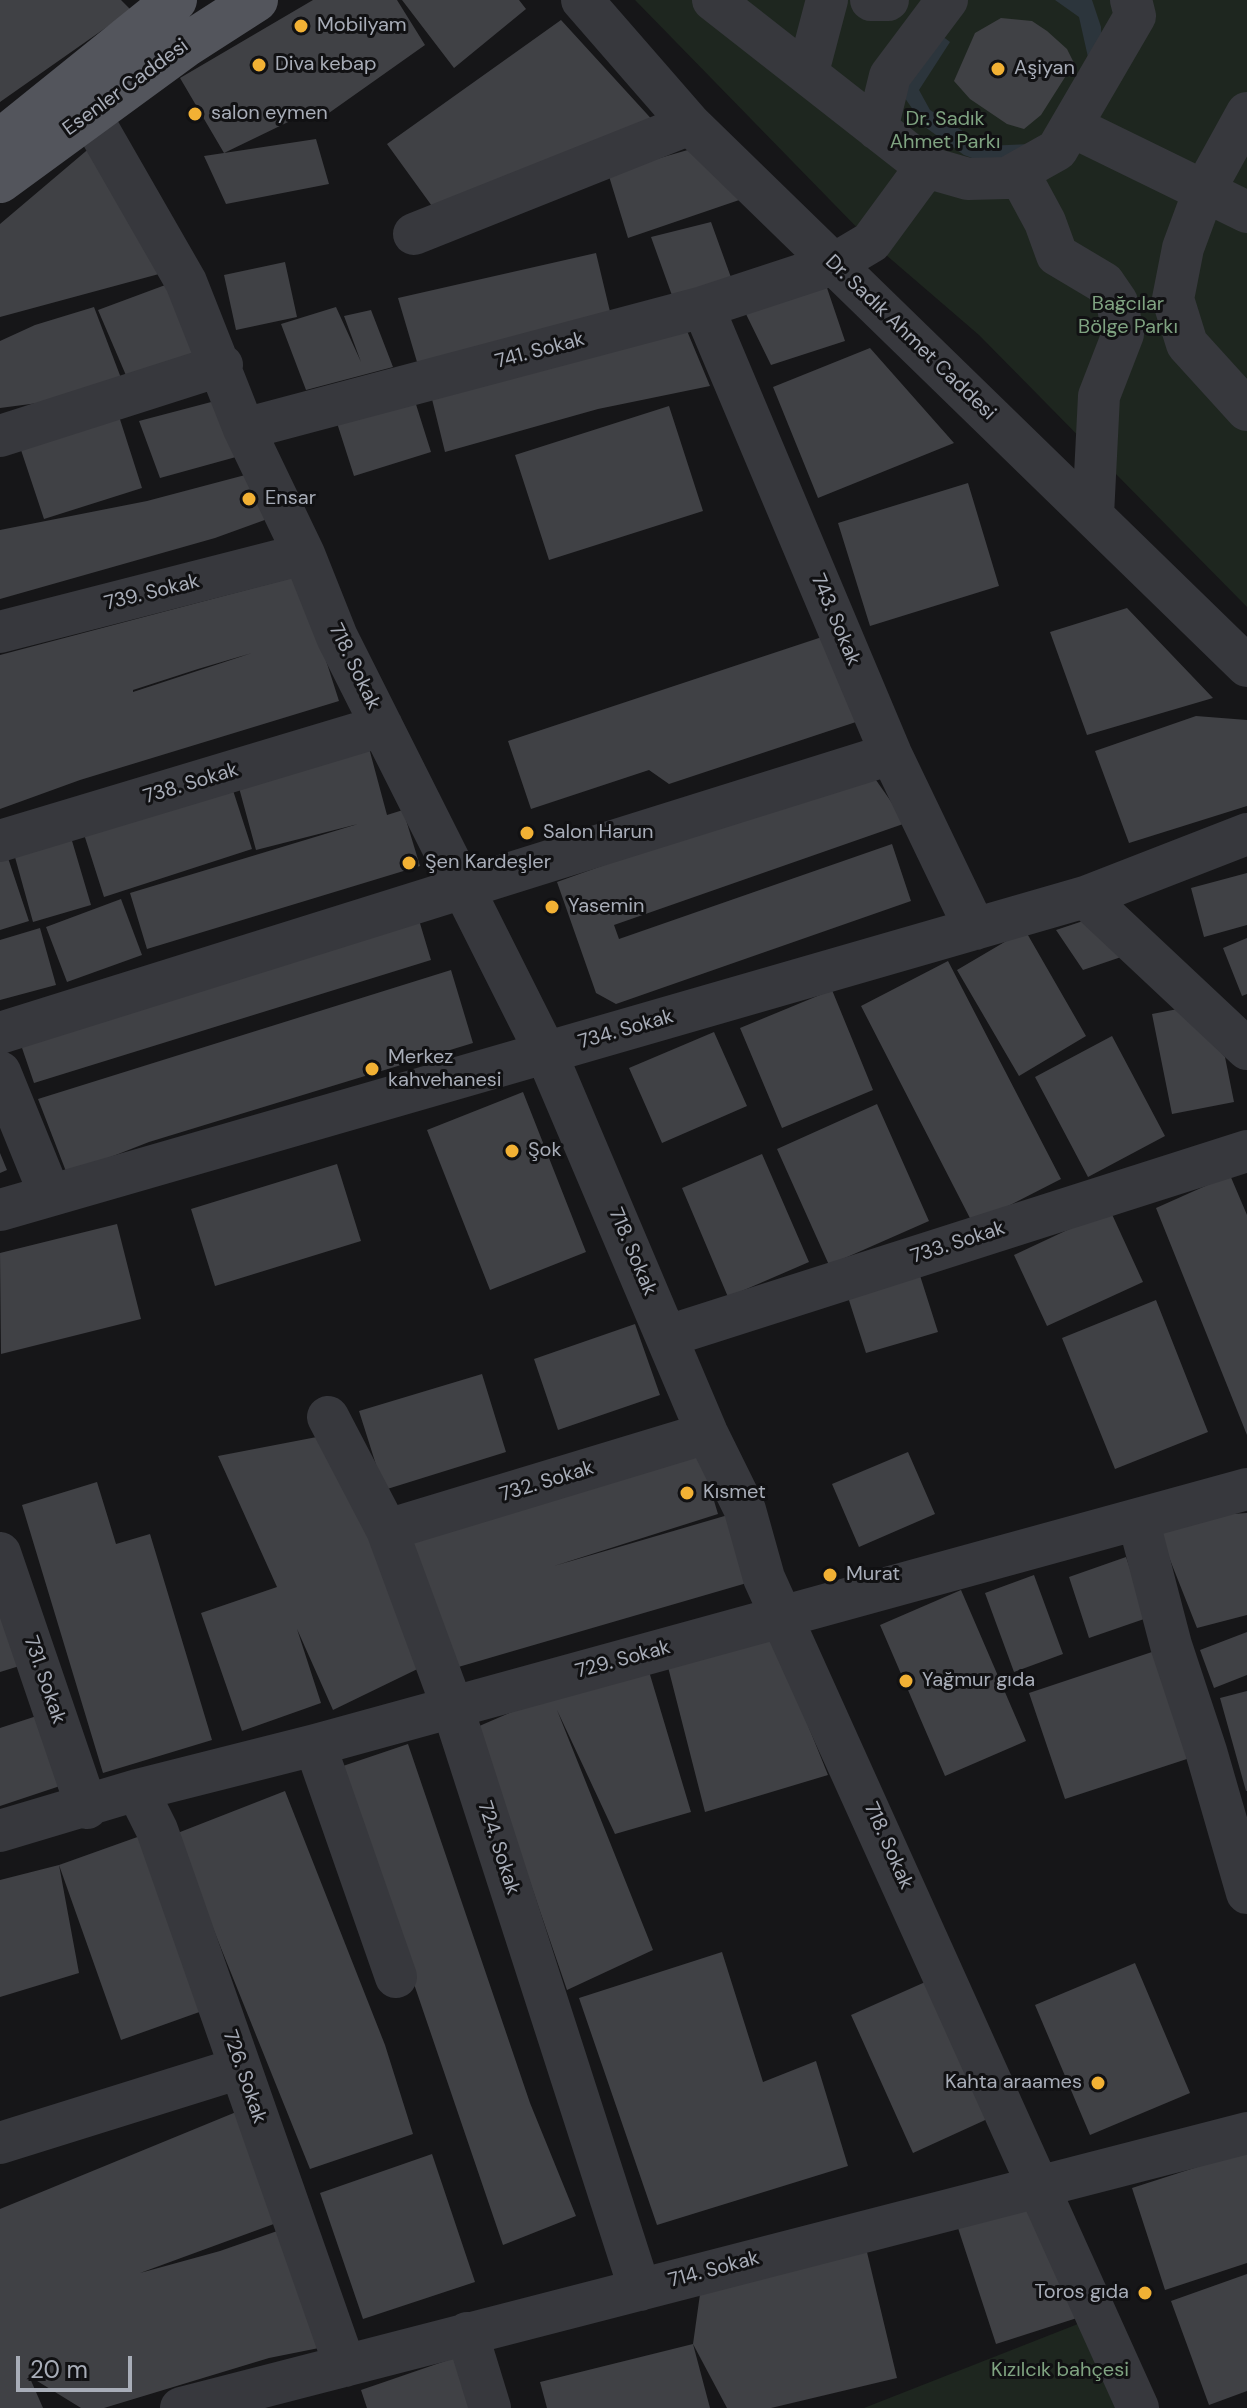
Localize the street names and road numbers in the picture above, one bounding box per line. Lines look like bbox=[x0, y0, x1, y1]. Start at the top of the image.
street label: Esenler Caddesi bbox=[59, 34, 193, 142]
street label: Dr. Sadık Ahmet Caddesi bbox=[820, 250, 1000, 426]
street label: 741. Sokak bbox=[493, 328, 587, 374]
street label: 739. Sokak bbox=[102, 570, 202, 616]
street label: 743. Sokak bbox=[805, 571, 865, 669]
street label: 718. Sokak bbox=[323, 620, 385, 714]
street label: 738. Sokak bbox=[141, 758, 241, 810]
street label: 734. Sokak bbox=[576, 1005, 676, 1055]
street label: 718. Sokak bbox=[603, 1205, 661, 1299]
street label: 733. Sokak bbox=[908, 1217, 1008, 1269]
street label: 732. Sokak bbox=[497, 1456, 597, 1508]
street label: 731. Sokak bbox=[18, 1633, 70, 1727]
street label: 729. Sokak bbox=[573, 1636, 673, 1684]
street label: 724. Sokak bbox=[472, 1798, 524, 1898]
street label: 718. Sokak bbox=[858, 1799, 918, 1893]
street label: 726. Sokak bbox=[217, 2027, 271, 2127]
street label: 714. Sokak bbox=[666, 2246, 762, 2294]

